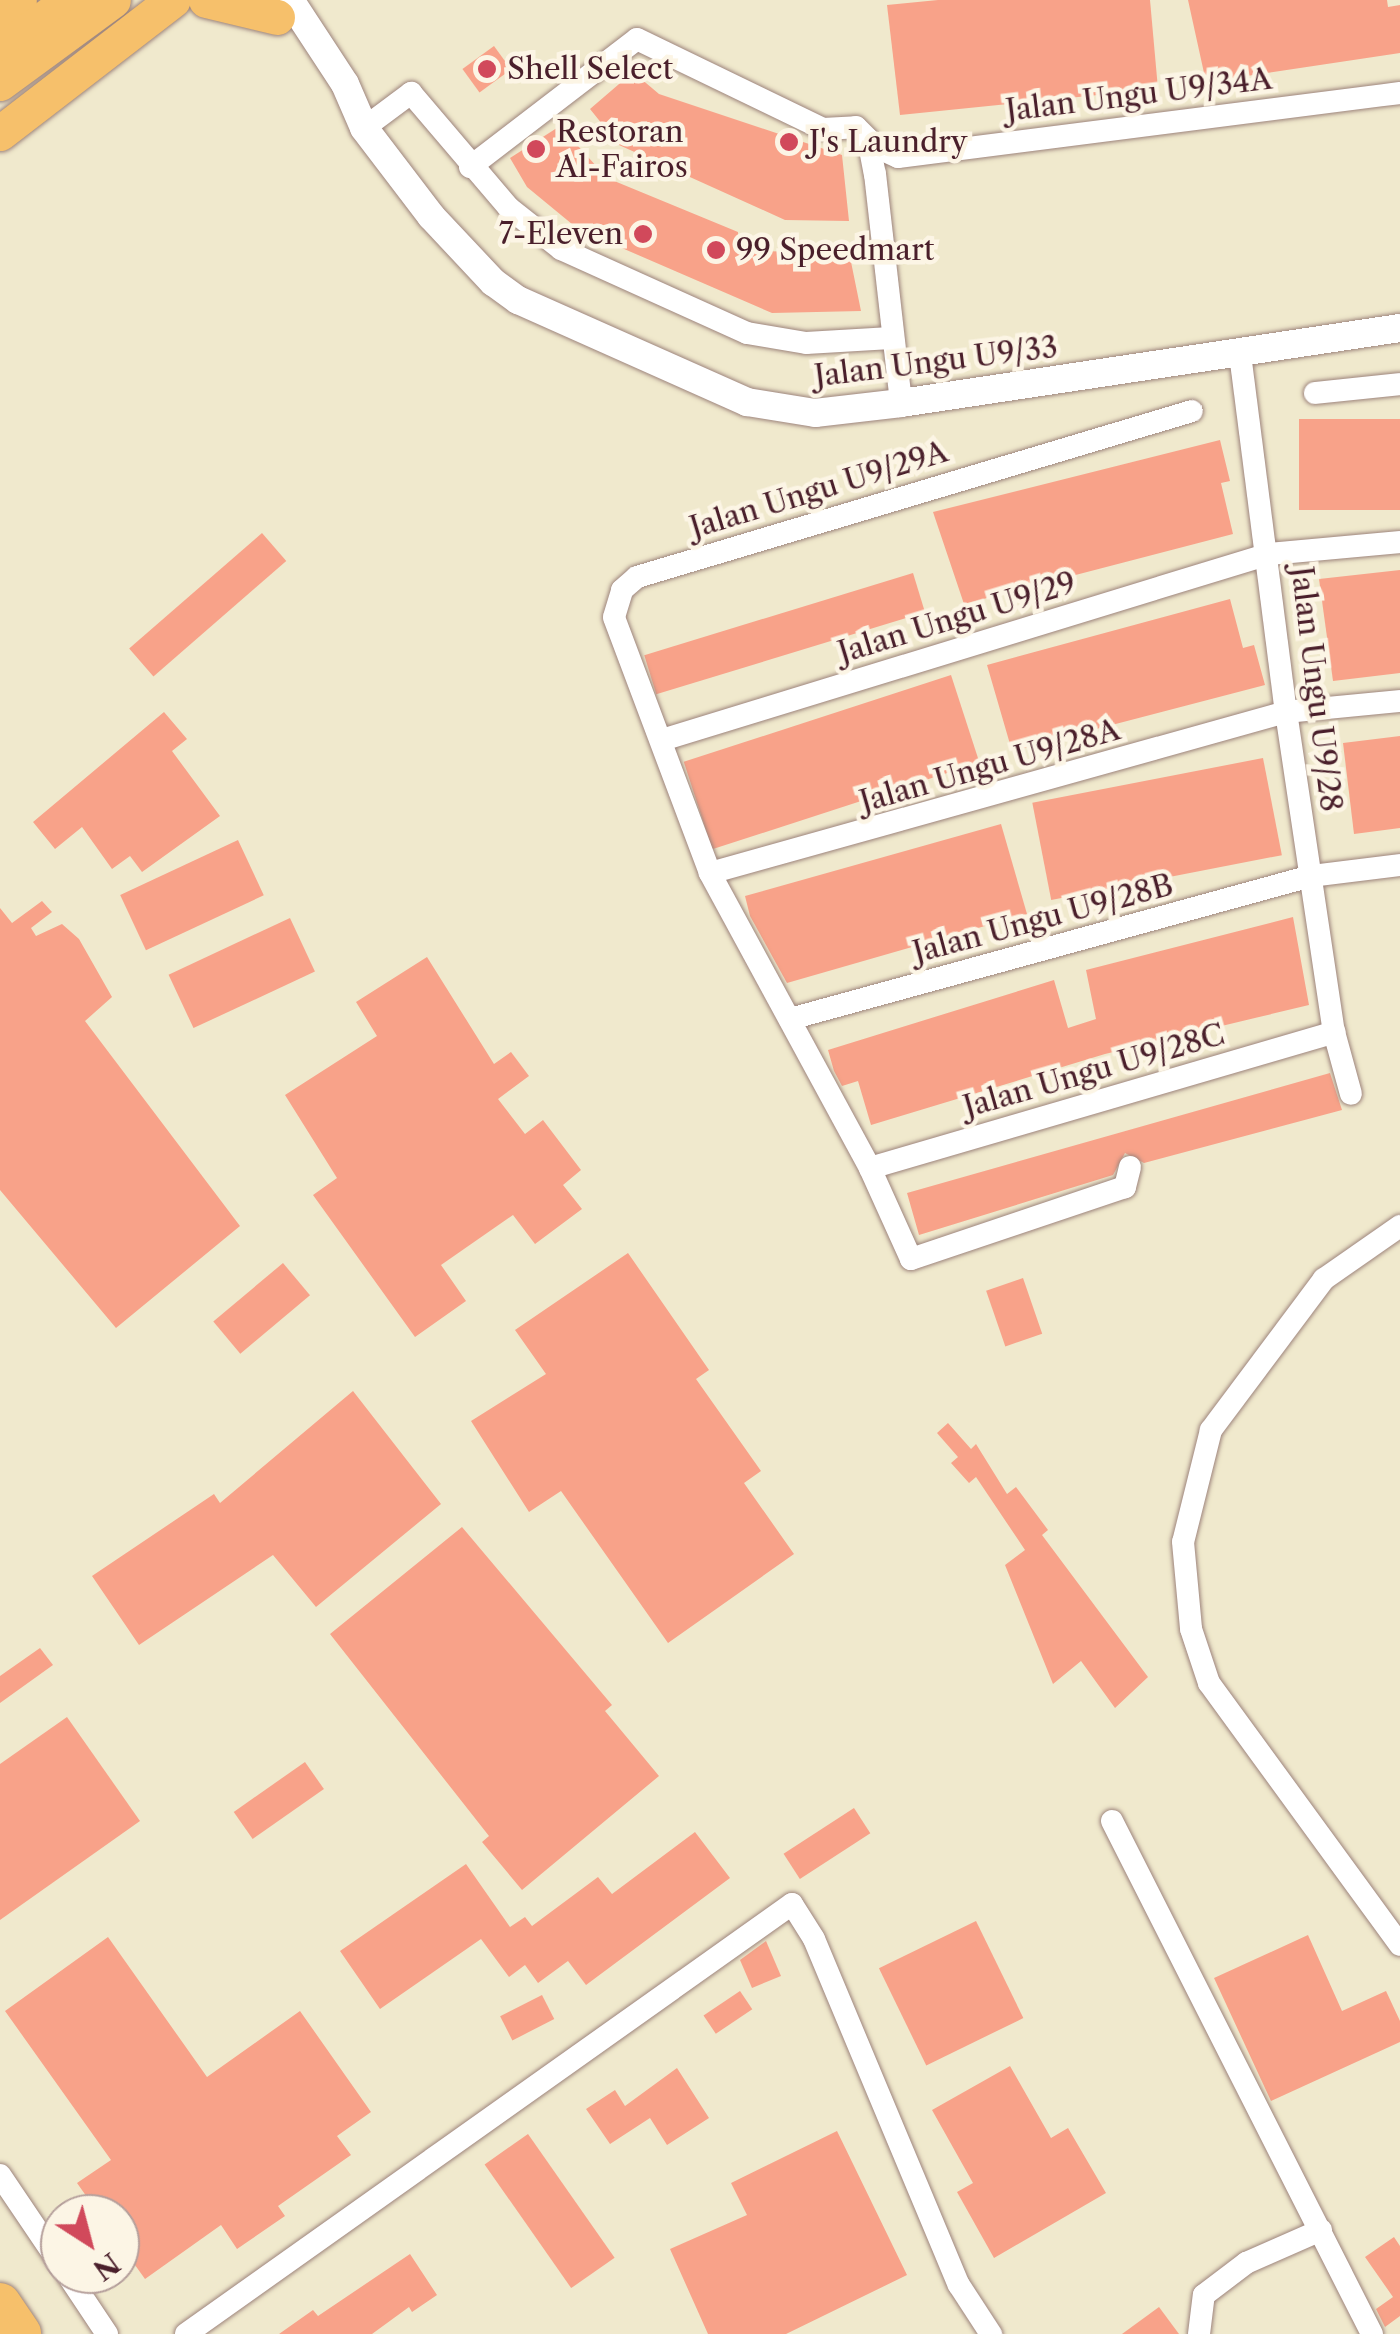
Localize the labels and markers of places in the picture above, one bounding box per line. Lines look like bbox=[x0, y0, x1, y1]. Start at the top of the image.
place label: Shell Select bbox=[507, 51, 673, 87]
marker: Shell Select bbox=[476, 58, 498, 80]
place label: Restoran Al-Fairos bbox=[556, 114, 688, 184]
place label: J's Laundry bbox=[809, 124, 968, 160]
marker: J's Laundry bbox=[778, 131, 800, 153]
marker: Restoran Al-Fairos bbox=[525, 138, 547, 160]
place label: 7-Eleven bbox=[499, 216, 623, 252]
marker: 7-Eleven bbox=[632, 223, 654, 245]
place label: 99 Speedmart bbox=[736, 232, 934, 268]
marker: 99 Speedmart bbox=[705, 239, 727, 261]

